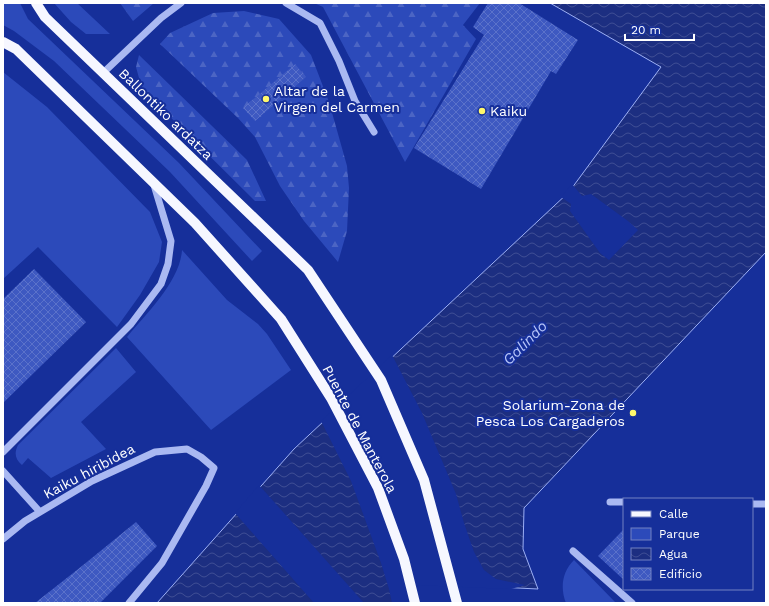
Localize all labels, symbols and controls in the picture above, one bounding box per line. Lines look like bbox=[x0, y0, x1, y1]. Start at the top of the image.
scale bar bbox=[625, 16, 694, 42]
text: 20 m bbox=[631, 23, 661, 37]
street label: Ballontiko ardatza bbox=[116, 65, 216, 163]
place label: Altar de la Virgen del Carmen bbox=[274, 83, 400, 115]
marker: Altar de la Virgen del Carmen bbox=[261, 94, 271, 104]
place label: Kaiku bbox=[490, 103, 527, 119]
marker: Kaiku bbox=[477, 106, 487, 116]
water label: Galindo bbox=[499, 317, 551, 369]
street label: Puente de Manterola bbox=[319, 362, 401, 496]
place label: Solarium-Zona de Pesca Los Cargaderos bbox=[476, 397, 625, 429]
marker: Solarium-Zona de Pesca Los Cargaderos bbox=[628, 408, 638, 418]
street label: Kaiku hiribidea bbox=[41, 440, 137, 502]
legend bbox=[623, 498, 753, 590]
text: Calle bbox=[659, 507, 688, 521]
text: Parque bbox=[659, 527, 700, 541]
text: Agua bbox=[659, 547, 688, 561]
text: Edificio bbox=[659, 567, 702, 581]

